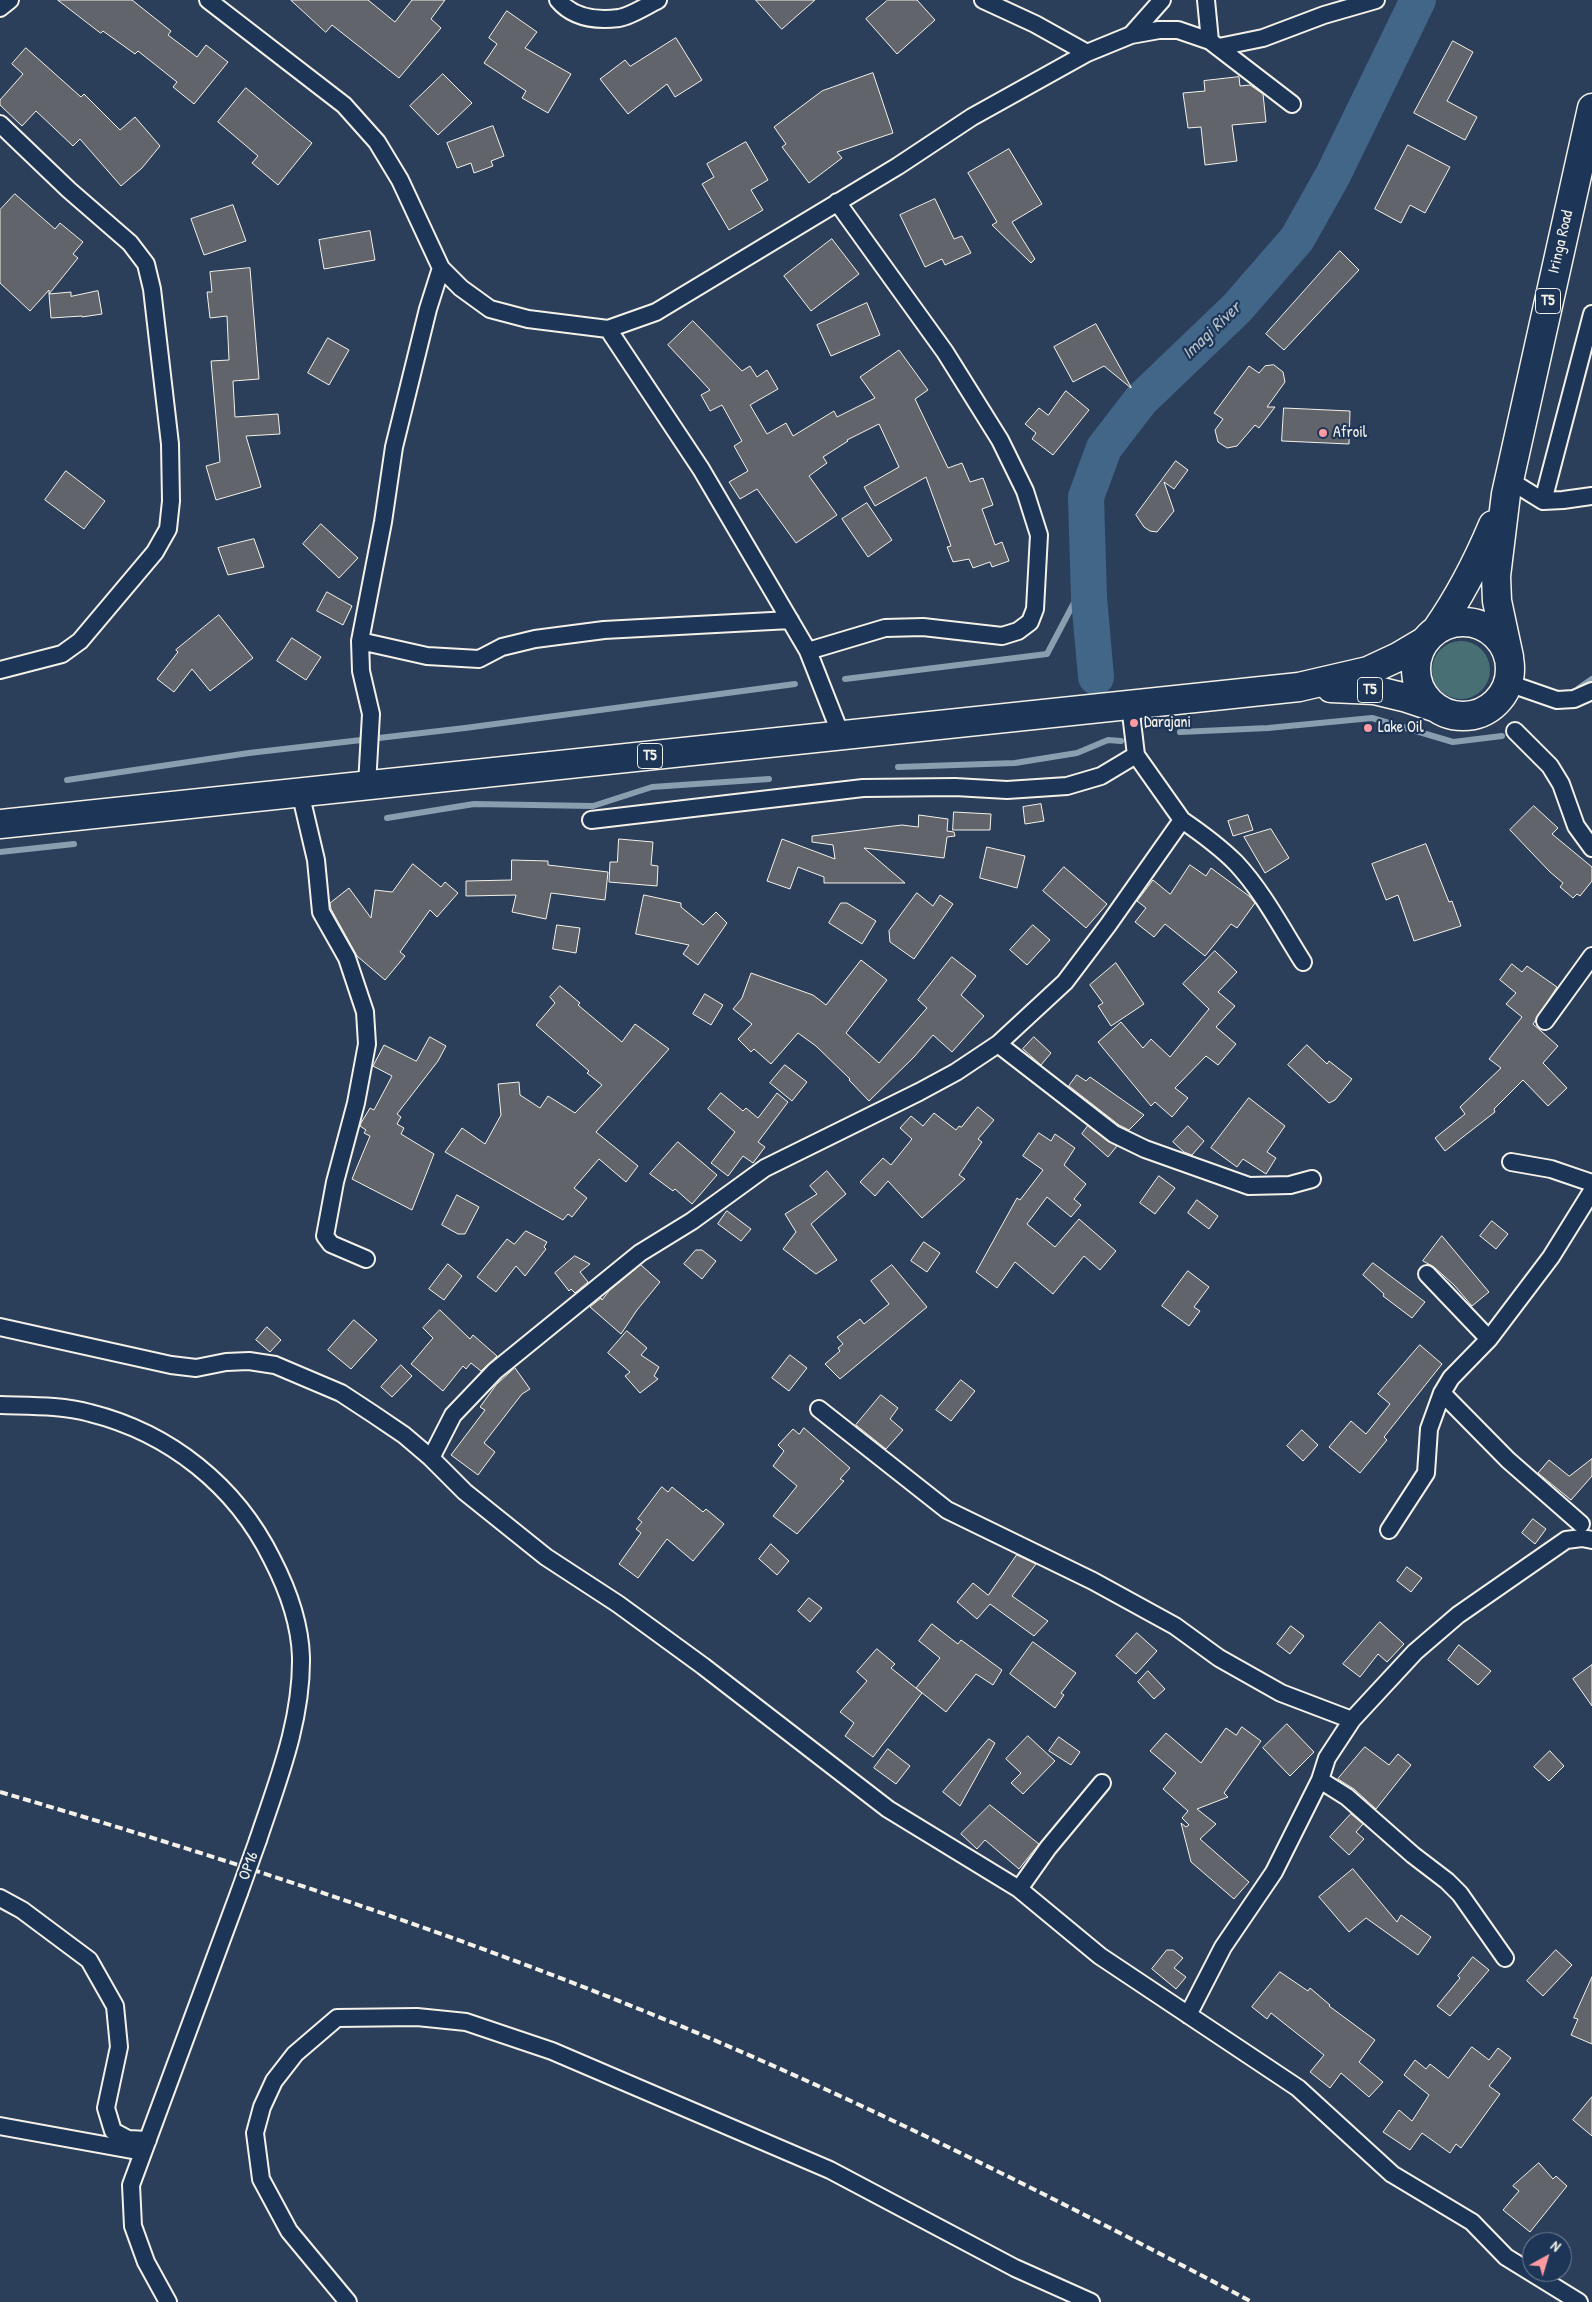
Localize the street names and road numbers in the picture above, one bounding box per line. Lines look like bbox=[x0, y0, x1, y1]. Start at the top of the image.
street label: Iringa Road bbox=[1544, 209, 1578, 275]
road number: T5 bbox=[1536, 288, 1560, 314]
road number: T5 bbox=[1358, 678, 1382, 702]
road number: T5 bbox=[638, 744, 662, 768]
street label: OP16 bbox=[235, 1849, 263, 1883]

